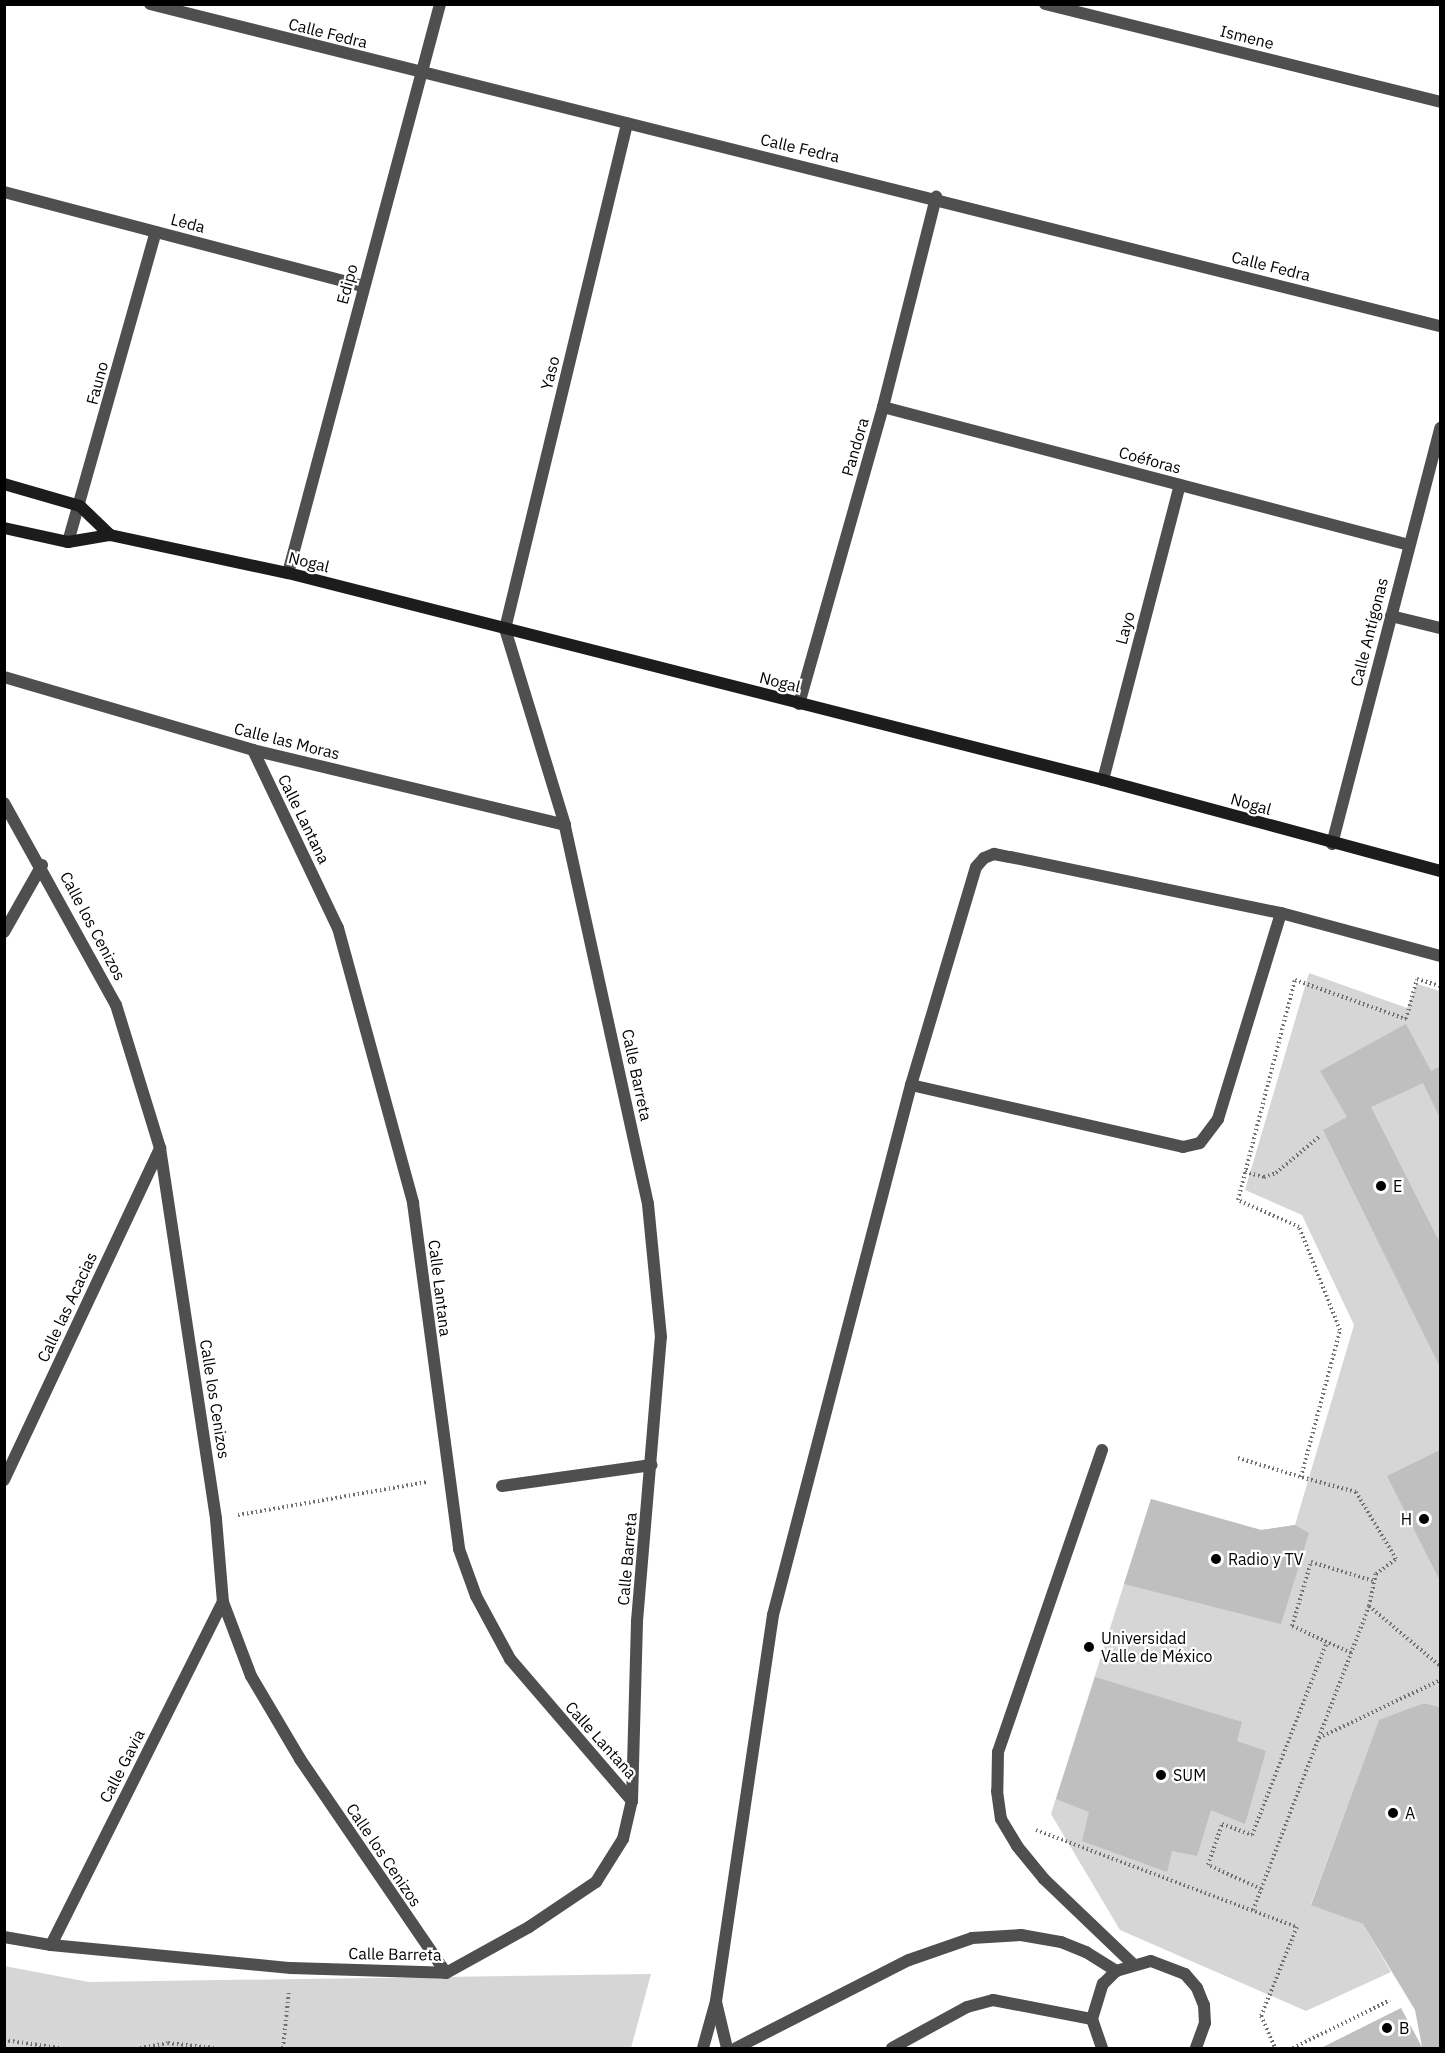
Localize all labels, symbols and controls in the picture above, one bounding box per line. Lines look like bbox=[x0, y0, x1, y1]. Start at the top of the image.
street label: Calle Fedra bbox=[287, 14, 369, 52]
street label: Ismene bbox=[1218, 21, 1276, 53]
street label: Calle Fedra bbox=[759, 130, 841, 166]
street label: Leda bbox=[169, 209, 207, 237]
street label: Calle Fedra bbox=[1230, 247, 1312, 285]
street label: Edipo bbox=[332, 262, 362, 306]
street label: Yaso bbox=[537, 354, 563, 392]
street label: Fauno bbox=[82, 359, 112, 407]
street label: Pandora bbox=[838, 416, 872, 478]
street label: Coéforas bbox=[1117, 442, 1183, 478]
street label: Nogal bbox=[287, 548, 331, 576]
street label: Calle Antígonas bbox=[1346, 576, 1392, 688]
street label: Layo bbox=[1111, 609, 1139, 647]
street label: Nogal bbox=[758, 668, 802, 696]
street label: Calle las Moras bbox=[232, 719, 342, 763]
street label: Calle Lantana bbox=[274, 771, 334, 867]
street label: Nogal bbox=[1228, 789, 1274, 819]
street label: Calle los Cenizos bbox=[56, 868, 130, 984]
street label: Calle Barreta bbox=[618, 1027, 656, 1123]
place label: E bbox=[1393, 1176, 1402, 1196]
marker: E bbox=[1374, 1179, 1388, 1193]
street label: Calle Lantana bbox=[425, 1239, 455, 1337]
street label: Calle las Acacias bbox=[33, 1249, 101, 1365]
street label: Calle los Cenizos bbox=[196, 1338, 234, 1460]
place label: H bbox=[1401, 1509, 1412, 1529]
street label: Calle Barreta bbox=[613, 1512, 641, 1606]
marker: H bbox=[1417, 1512, 1431, 1526]
place label: Radio y TV bbox=[1228, 1549, 1303, 1569]
marker: Radio y TV bbox=[1209, 1552, 1223, 1566]
place label: Universidad Valle de México bbox=[1101, 1628, 1212, 1666]
marker: Universidad Valle de México bbox=[1082, 1640, 1096, 1654]
street label: Calle Lantana bbox=[561, 1698, 641, 1782]
street label: Calle Gavia bbox=[95, 1726, 149, 1806]
place label: SUM bbox=[1173, 1765, 1206, 1785]
marker: SUM bbox=[1154, 1768, 1168, 1782]
street label: Calle los Cenizos bbox=[342, 1800, 426, 1910]
place label: A bbox=[1405, 1803, 1415, 1823]
marker: A bbox=[1386, 1806, 1400, 1820]
street label: Calle Barreta bbox=[348, 1944, 442, 1964]
place label: B bbox=[1399, 2018, 1409, 2038]
marker: B bbox=[1380, 2021, 1394, 2035]

